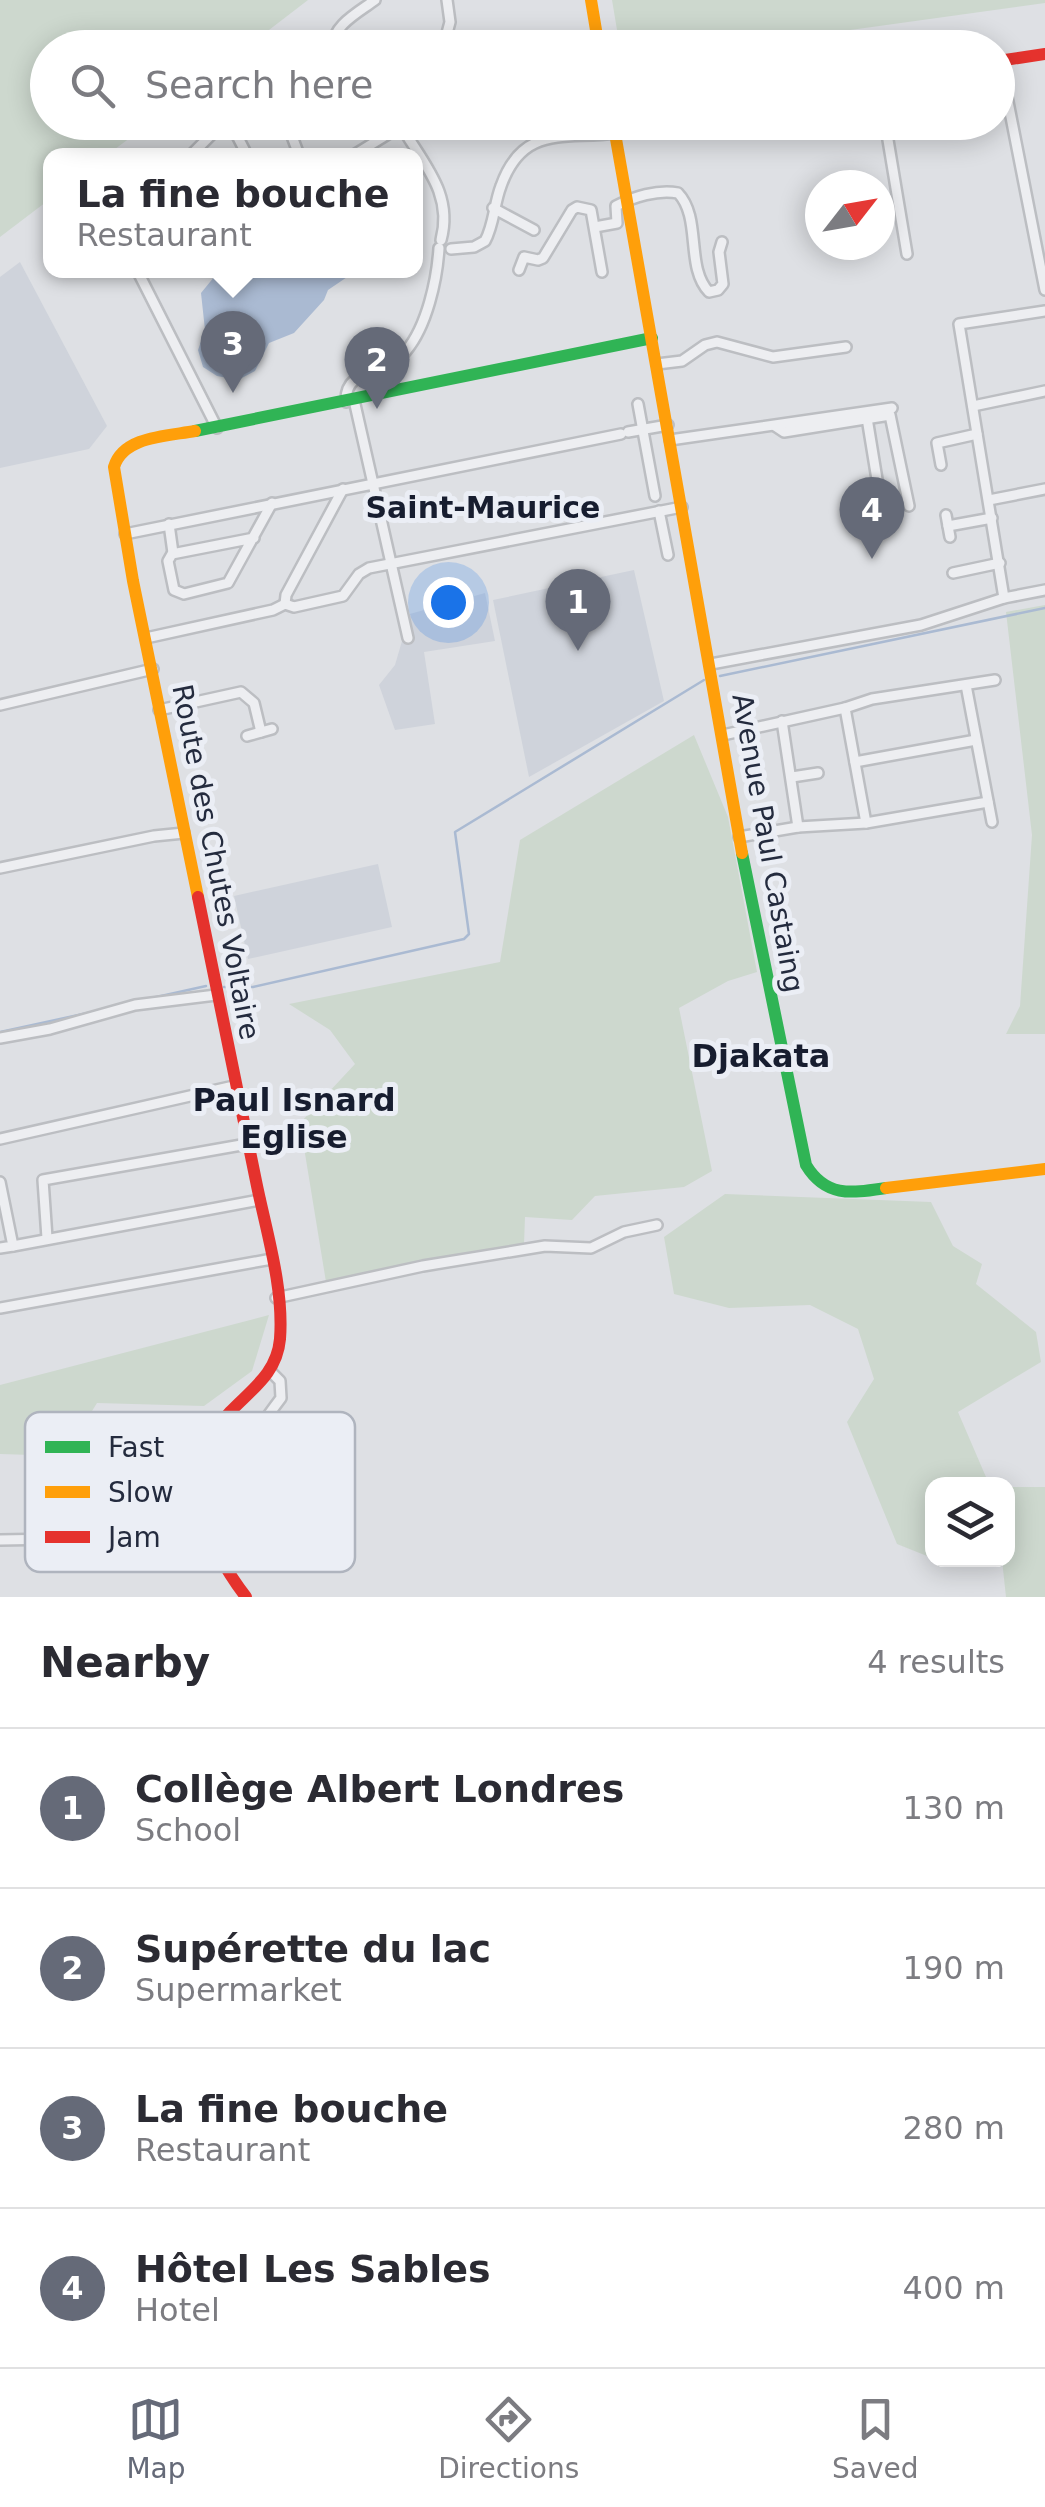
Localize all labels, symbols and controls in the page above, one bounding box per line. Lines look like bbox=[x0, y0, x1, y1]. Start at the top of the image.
search box bbox=[30, 30, 1015, 140]
icon: search bbox=[65, 58, 120, 113]
text: Search here bbox=[145, 63, 373, 107]
popup bbox=[43, 148, 423, 278]
north arrow bbox=[805, 170, 895, 260]
text: La fine bouche bbox=[76, 172, 390, 216]
text: Restaurant bbox=[76, 216, 252, 254]
pin: 3 bbox=[200, 310, 266, 393]
pin: 2 bbox=[344, 326, 410, 409]
pin: 4 bbox=[840, 476, 904, 559]
district label: Saint-Maurice bbox=[366, 490, 600, 525]
pin: 1 bbox=[546, 568, 610, 651]
your location bbox=[423, 577, 474, 628]
street label: Route des Chutes Voltaire bbox=[165, 681, 267, 1043]
street label: Avenue Paul Castaing bbox=[725, 691, 811, 995]
district label: Djakata bbox=[692, 1037, 830, 1075]
district label: Paul Isnard Eglise bbox=[192, 1081, 396, 1156]
legend bbox=[25, 1412, 355, 1572]
text: Fast bbox=[108, 1431, 164, 1464]
text: Slow bbox=[108, 1476, 174, 1509]
map controls bbox=[925, 1477, 1015, 1567]
button: layers bbox=[925, 1477, 1015, 1567]
text: Jam bbox=[106, 1521, 161, 1554]
text: Nearby bbox=[40, 1638, 210, 1687]
text: 4 results bbox=[867, 1643, 1005, 1681]
text: Collège Albert Londres bbox=[135, 1767, 624, 1811]
text: 1 bbox=[61, 1789, 84, 1827]
text: 130 m bbox=[903, 1789, 1005, 1827]
text: School bbox=[135, 1811, 241, 1849]
text: Supérette du lac bbox=[135, 1927, 491, 1971]
text: 2 bbox=[61, 1949, 84, 1987]
text: 190 m bbox=[903, 1949, 1005, 1987]
text: Supermarket bbox=[135, 1971, 342, 2009]
text: La fine bouche bbox=[135, 2087, 448, 2131]
text: 3 bbox=[61, 2109, 84, 2147]
text: 280 m bbox=[903, 2109, 1005, 2147]
text: Restaurant bbox=[135, 2131, 310, 2169]
text: Hôtel Les Sables bbox=[135, 2247, 491, 2291]
text: 4 bbox=[61, 2269, 84, 2307]
text: 400 m bbox=[903, 2269, 1005, 2307]
text: Hotel bbox=[135, 2291, 220, 2329]
tab: Map bbox=[126, 2392, 185, 2485]
tab: Directions bbox=[438, 2392, 579, 2485]
tab: Saved bbox=[832, 2392, 919, 2485]

